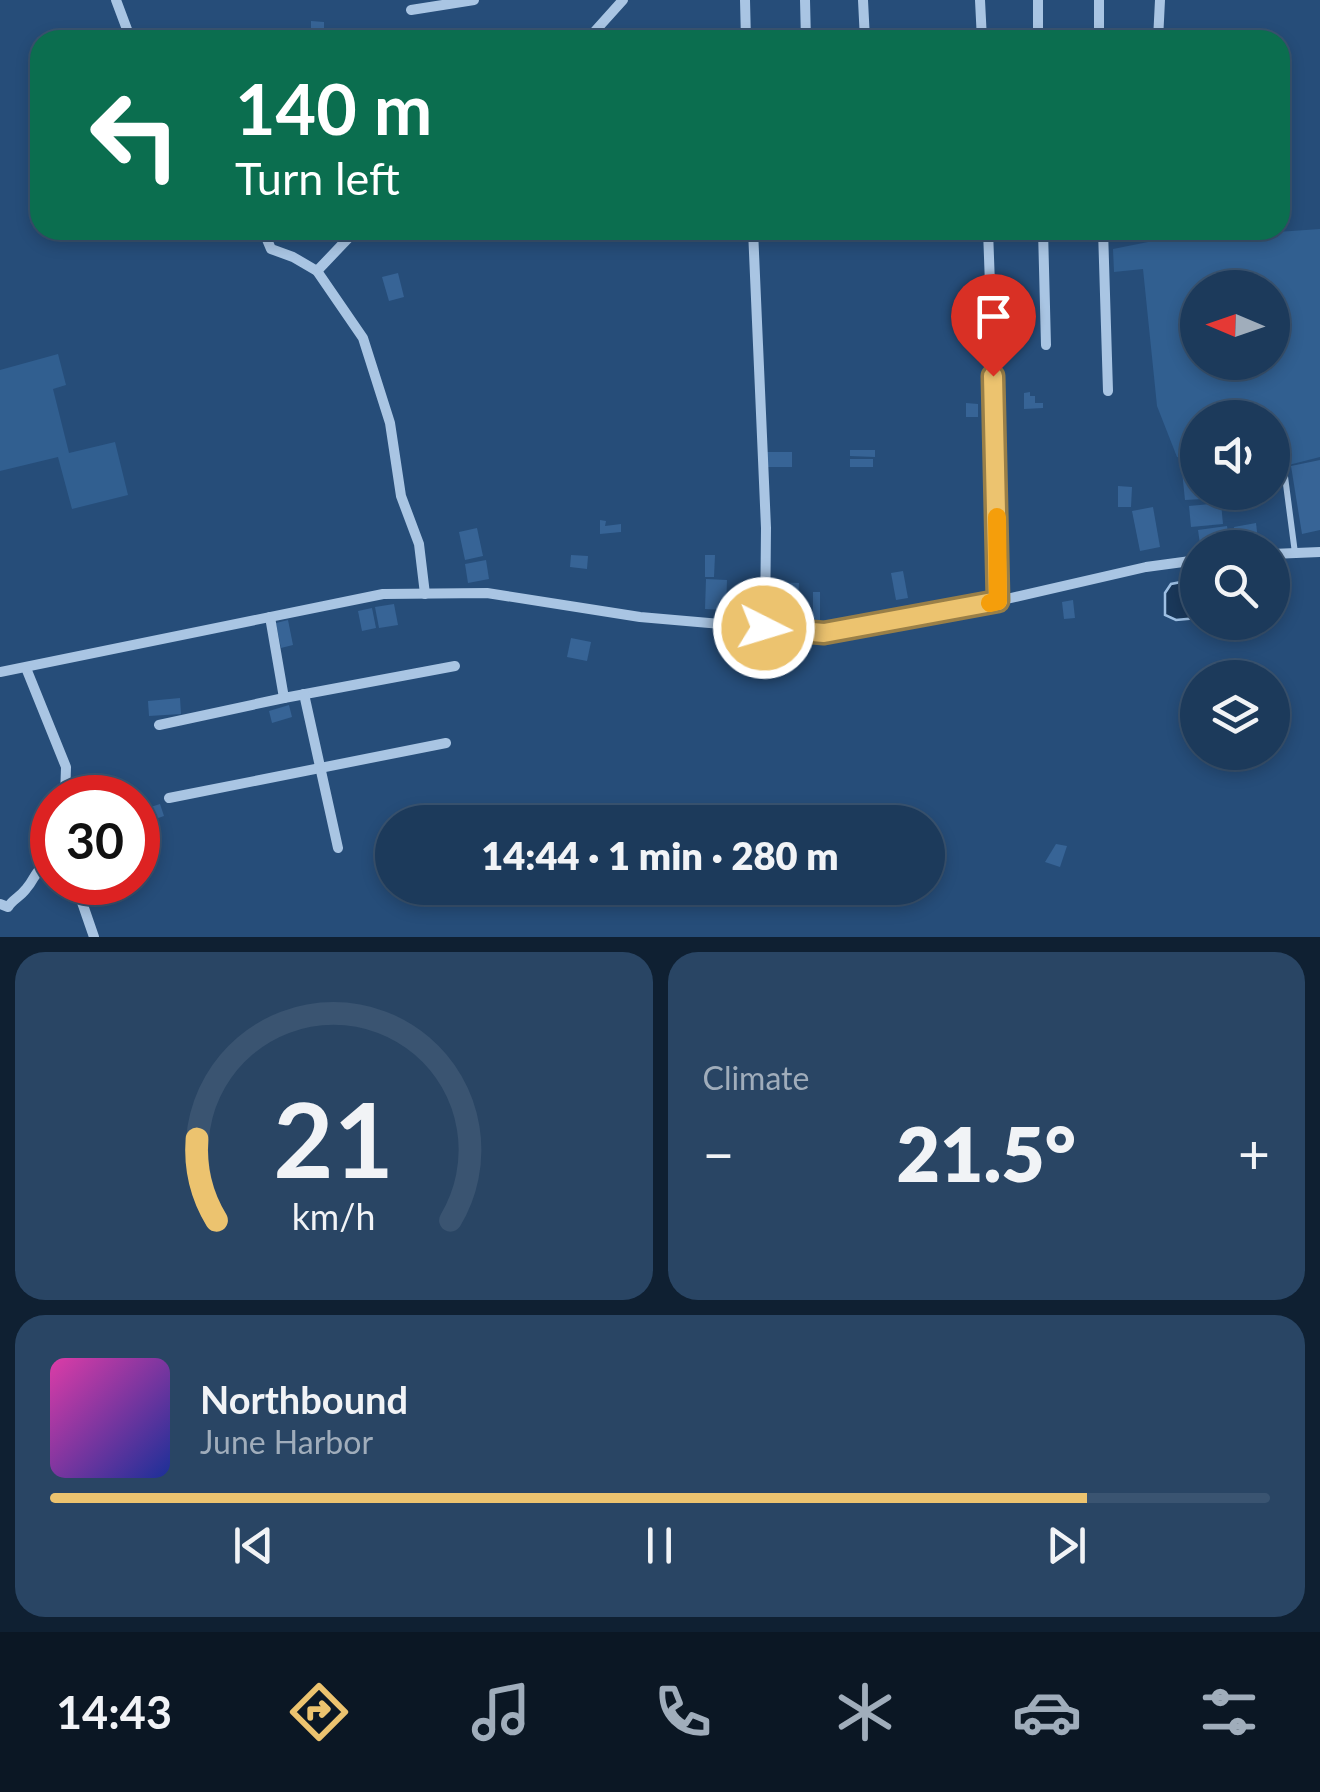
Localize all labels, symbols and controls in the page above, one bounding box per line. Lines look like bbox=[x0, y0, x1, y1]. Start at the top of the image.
text: 140 m bbox=[235, 66, 432, 150]
icon: left bbox=[70, 70, 200, 200]
text: Turn left bbox=[235, 151, 400, 205]
north arrow bbox=[1180, 270, 1290, 380]
map controls bbox=[1180, 270, 1290, 770]
pin bbox=[951, 274, 1036, 377]
icon: arrive bbox=[966, 289, 1021, 344]
button: sound bbox=[1180, 400, 1290, 510]
button: search bbox=[1180, 530, 1290, 640]
position arrow bbox=[712, 576, 816, 680]
button: layers bbox=[1180, 660, 1290, 770]
speed limit sign: 30 bbox=[30, 775, 160, 905]
text: 14:44 · 1 min · 280 m bbox=[481, 832, 839, 878]
text: Climate bbox=[703, 1058, 809, 1097]
text: 21 bbox=[273, 1075, 394, 1200]
text: 21.5° bbox=[896, 1108, 1076, 1198]
text: − bbox=[703, 1120, 734, 1186]
text: + bbox=[1238, 1120, 1270, 1186]
text: km/h bbox=[292, 1195, 376, 1238]
text: Northbound bbox=[200, 1376, 408, 1422]
text: June Harbor bbox=[200, 1422, 373, 1461]
icon: previous bbox=[226, 1518, 281, 1573]
icon: pause bbox=[632, 1518, 687, 1573]
icon: next bbox=[1039, 1518, 1094, 1573]
icon: directions bbox=[284, 1677, 354, 1747]
icon: music bbox=[466, 1677, 536, 1747]
icon: phone bbox=[648, 1677, 718, 1747]
icon: climate bbox=[830, 1677, 900, 1747]
icon: car bbox=[1012, 1677, 1082, 1747]
icon: filters bbox=[1194, 1677, 1264, 1747]
text: 14:43 bbox=[56, 1685, 172, 1739]

